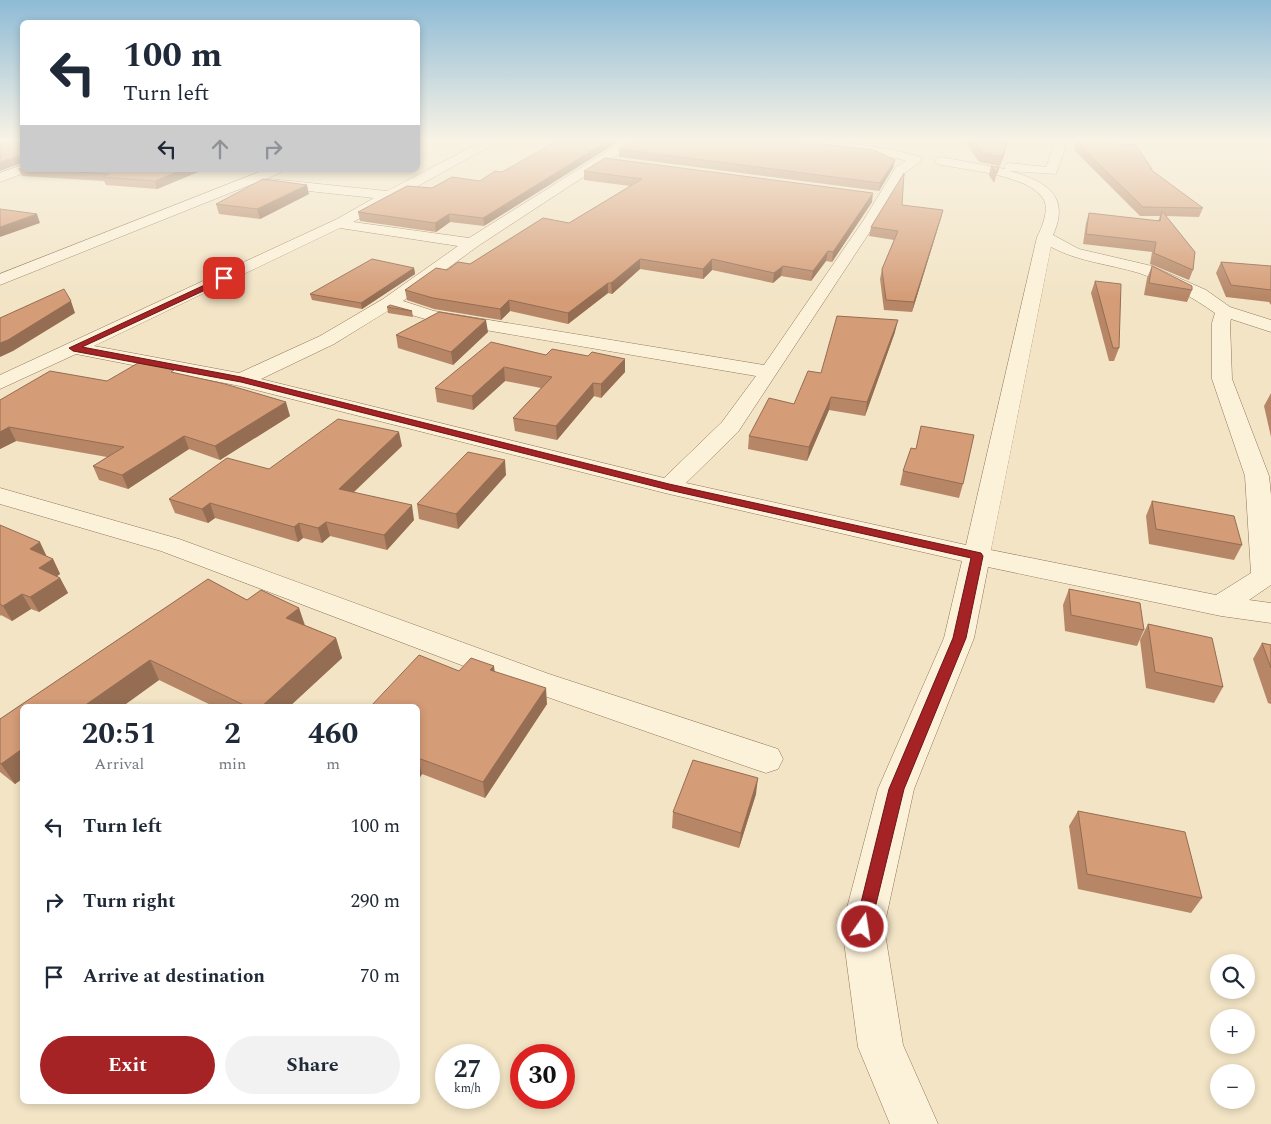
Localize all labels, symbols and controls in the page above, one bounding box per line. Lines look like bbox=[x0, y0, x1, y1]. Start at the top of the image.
text: 100 m bbox=[123, 29, 222, 82]
icon: left bbox=[40, 40, 105, 105]
text: Turn left bbox=[123, 77, 209, 110]
icon: left bbox=[153, 135, 181, 163]
icon: ahead bbox=[206, 135, 234, 163]
icon: right bbox=[259, 135, 287, 163]
pin bbox=[203, 257, 245, 299]
icon: arrive bbox=[210, 264, 238, 292]
text: 20:51 bbox=[82, 711, 157, 757]
text: 2 bbox=[224, 711, 241, 757]
text: 460 bbox=[308, 711, 358, 757]
text: Arrival bbox=[94, 752, 144, 776]
text: min bbox=[218, 752, 246, 776]
text: m bbox=[326, 752, 340, 776]
text: Turn left bbox=[83, 812, 162, 841]
text: 100 m bbox=[350, 812, 400, 841]
icon: left bbox=[40, 813, 68, 841]
text: Turn right bbox=[83, 887, 176, 916]
text: 290 m bbox=[350, 887, 400, 916]
icon: right bbox=[40, 888, 68, 916]
position arrow bbox=[836, 900, 888, 952]
map controls bbox=[1210, 954, 1255, 1109]
button: search bbox=[1210, 954, 1255, 999]
text: Arrive at destination bbox=[83, 962, 265, 991]
text: 70 m bbox=[360, 962, 400, 991]
icon: arrive bbox=[40, 963, 68, 991]
button: + bbox=[1210, 1009, 1255, 1054]
button: Exit bbox=[40, 1036, 215, 1094]
button: Share bbox=[225, 1036, 400, 1094]
speed limit sign: 30 bbox=[510, 1044, 575, 1109]
text: 27 bbox=[453, 1051, 482, 1089]
button: − bbox=[1210, 1064, 1255, 1109]
text: km/h bbox=[454, 1079, 481, 1098]

